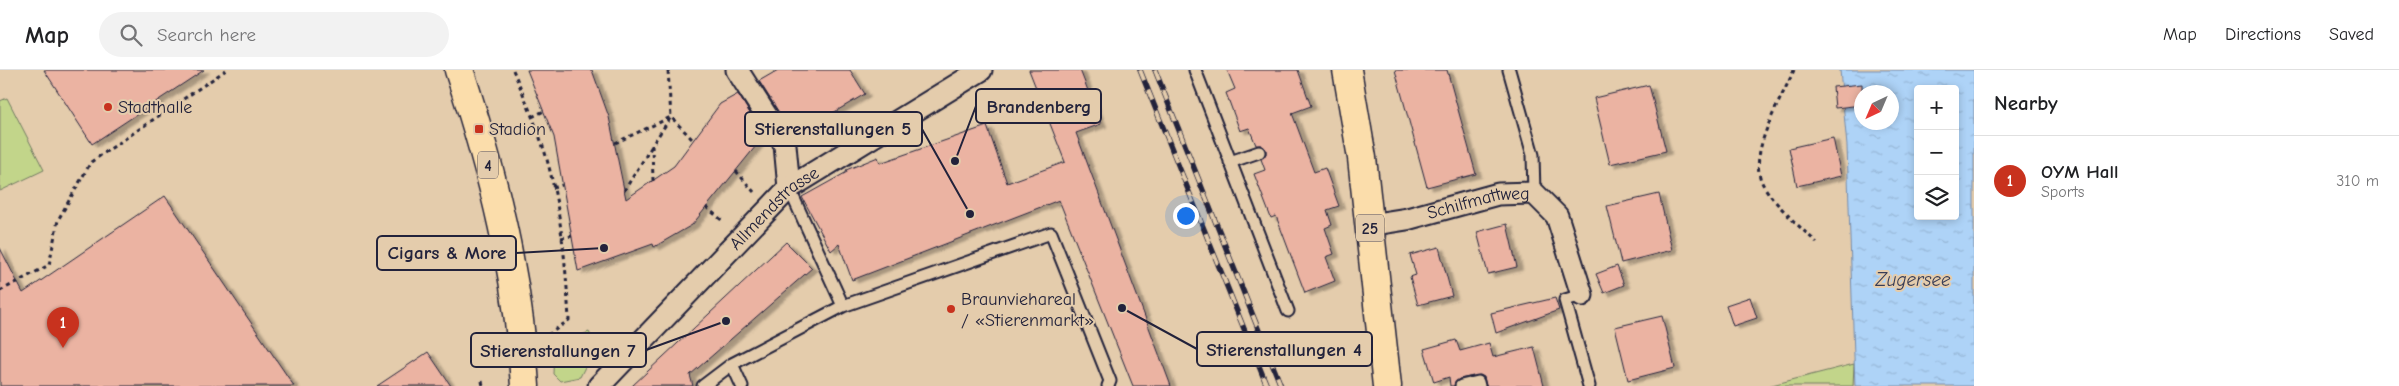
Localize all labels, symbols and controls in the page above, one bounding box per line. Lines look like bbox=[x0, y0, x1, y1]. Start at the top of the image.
search box bbox=[99, 12, 449, 57]
text: Map bbox=[25, 21, 69, 49]
icon: search bbox=[117, 21, 145, 49]
text: Search here bbox=[157, 24, 256, 46]
text: Map bbox=[2163, 24, 2197, 45]
text: Directions bbox=[2225, 24, 2301, 45]
text: Saved bbox=[2329, 24, 2374, 45]
north arrow bbox=[1854, 85, 1899, 130]
map controls bbox=[1914, 85, 1959, 220]
button: + bbox=[1914, 85, 1959, 130]
callout: Brandenberg bbox=[976, 89, 1101, 123]
text: Nearby bbox=[1994, 91, 2058, 115]
text: Brandenberg bbox=[986, 96, 1092, 118]
place label: Stadthalle bbox=[118, 97, 192, 118]
marker: Stadthalle bbox=[102, 101, 114, 113]
callout: Stierenstallungen 5 bbox=[745, 112, 922, 146]
text: Stierenstallungen 5 bbox=[755, 118, 911, 140]
place label: Stadion bbox=[489, 119, 546, 140]
marker: Stadion bbox=[473, 123, 485, 135]
button: − bbox=[1914, 130, 1959, 175]
road number: 4 bbox=[478, 152, 498, 178]
text: OYM Hall bbox=[2041, 161, 2118, 183]
street label: Allmendstrasse bbox=[725, 162, 823, 255]
text: 1 bbox=[2007, 172, 2013, 190]
text: 310 m bbox=[2336, 172, 2379, 190]
button: layers bbox=[1914, 175, 1959, 220]
street label: Schilfmattweg bbox=[1425, 183, 1530, 224]
text: Sports bbox=[2041, 183, 2084, 201]
your location bbox=[1173, 203, 1199, 229]
road number: 25 bbox=[1356, 214, 1384, 242]
callout: Cigars & More bbox=[377, 236, 516, 270]
text: Cigars & More bbox=[388, 242, 506, 264]
water label: Zugersee bbox=[1874, 269, 1951, 291]
place label: Braunviehareal / «Stierenmarkt» bbox=[961, 289, 1094, 331]
marker: Braunviehareal / «Stierenmarkt» bbox=[945, 303, 957, 315]
pin: 1 bbox=[47, 307, 79, 348]
callout: Stierenstallungen 4 bbox=[1197, 332, 1372, 366]
callout: Stierenstallungen 7 bbox=[471, 333, 646, 367]
text: Stierenstallungen 4 bbox=[1206, 339, 1362, 361]
text: Stierenstallungen 7 bbox=[480, 340, 636, 362]

